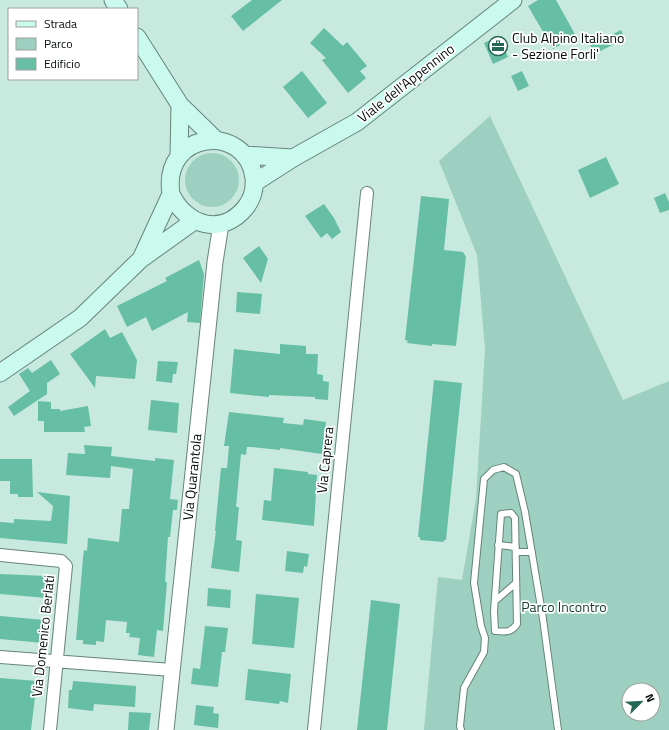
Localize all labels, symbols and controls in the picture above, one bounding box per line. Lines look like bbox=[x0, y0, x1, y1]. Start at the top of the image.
legend bbox=[8, 8, 138, 80]
text: Strada bbox=[44, 14, 77, 33]
place label: Club Alpino Italiano - Sezione Forli' bbox=[512, 27, 624, 64]
text: Parco bbox=[44, 34, 73, 53]
office icon: Club Alpino Italiano - Sezione Forli' bbox=[487, 35, 509, 57]
street label: Viale dell'Appennino bbox=[353, 38, 459, 127]
text: Edificio bbox=[44, 54, 80, 73]
street label: Via Caprera bbox=[311, 426, 338, 494]
street label: Via Quarantola bbox=[177, 433, 206, 521]
street label: Via Domenico Berlati bbox=[26, 574, 59, 698]
park label: Parco Incontro bbox=[521, 596, 607, 617]
north arrow bbox=[621, 682, 661, 722]
text: N bbox=[641, 691, 659, 705]

